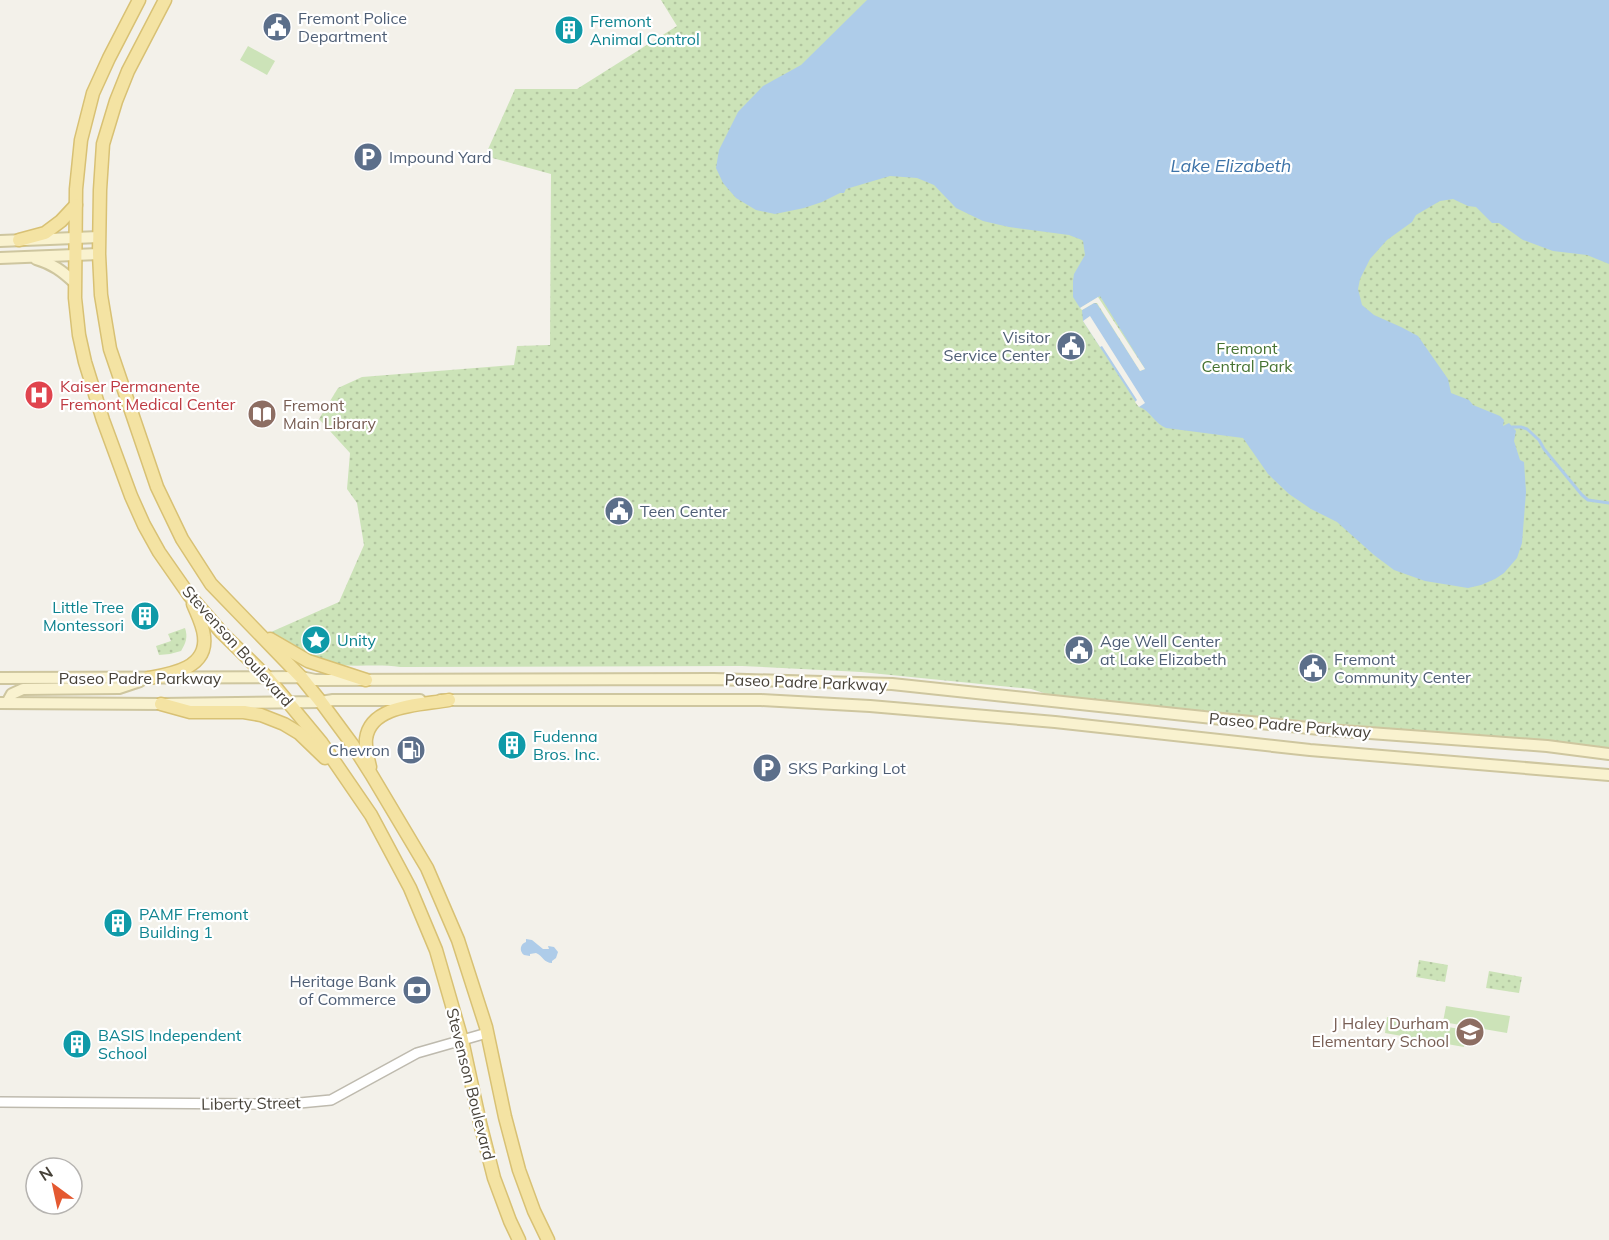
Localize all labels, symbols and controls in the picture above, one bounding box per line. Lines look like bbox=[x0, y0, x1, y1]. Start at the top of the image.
place label: Fremont Police Department bbox=[298, 8, 407, 46]
public building icon: Fremont Police Department bbox=[261, 11, 293, 43]
place label: Fremont Animal Control bbox=[590, 11, 700, 49]
building icon: Fremont Animal Control bbox=[553, 14, 585, 46]
parking icon: Impound Yard bbox=[352, 141, 384, 173]
place label: Impound Yard bbox=[389, 147, 492, 167]
water label: Lake Elizabeth bbox=[1171, 154, 1291, 177]
place label: Visitor Service Center bbox=[944, 327, 1050, 365]
public building icon: Visitor Service Center bbox=[1055, 330, 1087, 362]
park label: Fremont Central Park bbox=[1201, 338, 1293, 376]
place label: Kaiser Permanente Fremont Medical Center bbox=[60, 376, 236, 414]
hospital icon: Kaiser Permanente Fremont Medical Center bbox=[23, 379, 55, 411]
place label: Fremont Main Library bbox=[283, 395, 376, 433]
library icon: Fremont Main Library bbox=[246, 398, 278, 430]
public building icon: Teen Center bbox=[603, 495, 635, 527]
place label: Teen Center bbox=[640, 501, 728, 521]
street label: Stevenson Boulevard bbox=[178, 581, 298, 711]
place label: Little Tree Montessori bbox=[43, 597, 124, 635]
building icon: Little Tree Montessori bbox=[129, 600, 161, 632]
place icon: Unity bbox=[300, 624, 332, 656]
place label: Unity bbox=[337, 630, 377, 650]
place label: Age Well Center at Lake Elizabeth bbox=[1100, 631, 1227, 669]
public building icon: Age Well Center at Lake Elizabeth bbox=[1063, 634, 1095, 666]
place label: Fremont Community Center bbox=[1334, 649, 1471, 687]
public building icon: Fremont Community Center bbox=[1297, 652, 1329, 684]
street label: Paseo Padre Parkway bbox=[59, 668, 222, 688]
street label: Paseo Padre Parkway bbox=[724, 669, 888, 695]
street label: Paseo Padre Parkway bbox=[1208, 708, 1372, 742]
place label: Fudenna Bros. Inc. bbox=[533, 726, 600, 764]
building icon: Fudenna Bros. Inc. bbox=[496, 729, 528, 761]
fuel station icon: Chevron bbox=[395, 734, 427, 766]
place label: Chevron bbox=[328, 740, 390, 760]
parking icon: SKS Parking Lot bbox=[751, 752, 783, 784]
place label: SKS Parking Lot bbox=[788, 758, 906, 778]
place label: PAMF Fremont Building 1 bbox=[139, 904, 249, 942]
building icon: PAMF Fremont Building 1 bbox=[102, 907, 134, 939]
place label: Heritage Bank of Commerce bbox=[290, 971, 397, 1009]
bank icon: Heritage Bank of Commerce bbox=[401, 974, 433, 1006]
street label: Stevenson Boulevard bbox=[442, 1006, 500, 1162]
place label: J Haley Durham Elementary School bbox=[1311, 1013, 1449, 1051]
school or university icon: J Haley Durham Elementary School bbox=[1454, 1016, 1486, 1048]
place label: BASIS Independent School bbox=[98, 1025, 242, 1063]
building icon: BASIS Independent School bbox=[61, 1028, 93, 1060]
street label: Liberty Street bbox=[201, 1092, 301, 1114]
north arrow bbox=[24, 1156, 84, 1216]
text: N bbox=[35, 1162, 56, 1185]

